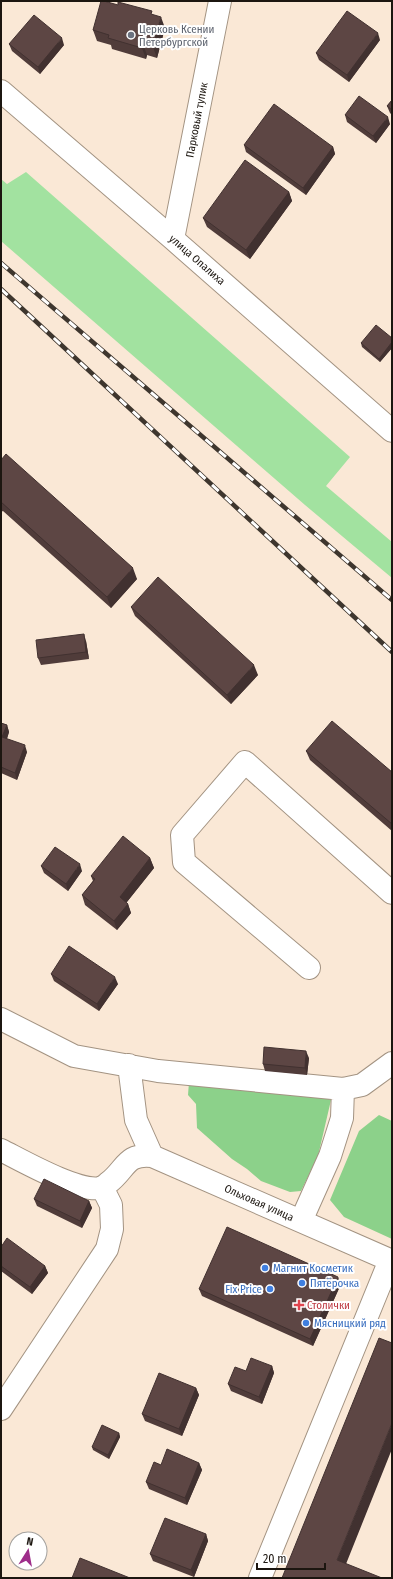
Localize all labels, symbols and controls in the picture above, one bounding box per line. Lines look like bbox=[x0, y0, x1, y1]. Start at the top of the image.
place label: Церковь Ксении Петербургской bbox=[139, 23, 214, 49]
marker: Церковь Ксении Петербургской bbox=[126, 30, 136, 40]
street label: Парковый тупик bbox=[183, 80, 211, 159]
street label: улица Опалиха bbox=[166, 232, 228, 288]
street label: Ольховая улица bbox=[222, 1182, 296, 1224]
place label: Магнит Косметик bbox=[273, 1262, 354, 1275]
marker: Магнит Косметик bbox=[260, 1263, 270, 1273]
place label: Пятёрочка bbox=[310, 1277, 359, 1290]
marker: Пятёрочка bbox=[297, 1278, 307, 1288]
place label: Fix Price bbox=[225, 1283, 262, 1296]
marker: Fix Price bbox=[265, 1284, 275, 1294]
place label: Столички bbox=[307, 1299, 350, 1312]
marker: Столички bbox=[294, 1300, 304, 1310]
place label: Мясницкий ряд bbox=[314, 1317, 386, 1330]
marker: Мясницкий ряд bbox=[301, 1318, 311, 1328]
north arrow bbox=[8, 1531, 48, 1571]
text: N bbox=[25, 1535, 34, 1549]
scale bar bbox=[257, 1545, 325, 1571]
text: 20 m bbox=[263, 1552, 287, 1566]

